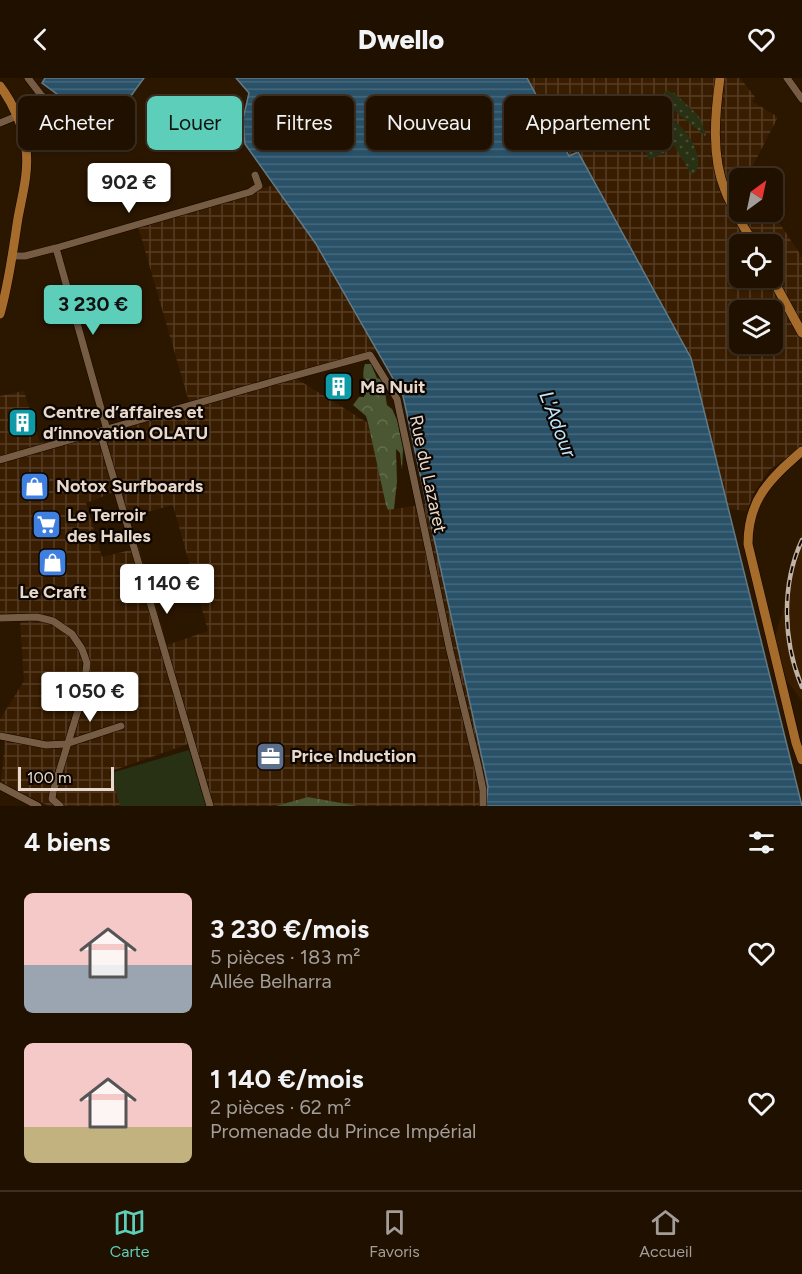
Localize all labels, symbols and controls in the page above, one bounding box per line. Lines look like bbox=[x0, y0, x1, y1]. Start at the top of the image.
icon: back bbox=[24, 23, 57, 56]
text: Dwello bbox=[358, 23, 444, 56]
icon: heart bbox=[745, 23, 778, 56]
chip: Acheter bbox=[18, 96, 135, 150]
chip: Louer bbox=[147, 96, 242, 150]
chip: Filtres bbox=[254, 96, 354, 150]
chip: Nouveau bbox=[366, 96, 492, 150]
chip: Appartement bbox=[504, 96, 672, 150]
pin: 902 € bbox=[87, 163, 171, 214]
north arrow bbox=[729, 168, 783, 222]
map controls bbox=[729, 168, 783, 354]
text: 902 € bbox=[102, 170, 156, 194]
button: locate bbox=[729, 234, 783, 288]
pin: 3 230 € bbox=[38, 285, 148, 336]
text: 3 230 € bbox=[58, 292, 128, 316]
button: layers bbox=[729, 300, 783, 354]
building icon: Ma Nuit bbox=[323, 371, 355, 403]
place label: Ma Nuit bbox=[360, 376, 425, 398]
water label: L'Adour bbox=[534, 387, 582, 462]
place label: Centre d’affaires et d’innovation OLATU bbox=[43, 401, 208, 444]
building icon: Centre d’affaires et d’innovation OLATU bbox=[6, 406, 38, 438]
street label: Rue du Lazaret bbox=[405, 413, 451, 535]
shop icon: Notox Surfboards bbox=[19, 470, 51, 502]
place label: Notox Surfboards bbox=[56, 475, 204, 497]
place label: Le Terroir des Halles bbox=[67, 504, 151, 547]
supermarket icon: Le Terroir des Halles bbox=[30, 509, 62, 541]
shop icon: Le Craft bbox=[37, 547, 69, 579]
pin: 1 140 € bbox=[112, 564, 222, 615]
text: 1 140 € bbox=[134, 571, 200, 595]
place label: Le Craft bbox=[19, 581, 87, 603]
pin: 1 050 € bbox=[35, 672, 145, 723]
text: 1 050 € bbox=[55, 679, 125, 703]
office icon: Price Induction bbox=[254, 740, 286, 772]
place label: Price Induction bbox=[291, 745, 416, 767]
scale bar bbox=[18, 764, 114, 792]
text: 100 m bbox=[27, 768, 72, 787]
text: 4 biens bbox=[24, 826, 110, 858]
icon: filters bbox=[745, 826, 778, 859]
text: 3 230 €/mois bbox=[210, 913, 369, 945]
icon: home bbox=[72, 917, 144, 989]
icon: heart bbox=[745, 937, 778, 970]
text: 5 pièces · 183 m² bbox=[210, 945, 360, 969]
text: Allée Belharra bbox=[210, 969, 332, 993]
text: 1 140 €/mois bbox=[210, 1063, 364, 1095]
icon: home bbox=[72, 1067, 144, 1139]
icon: heart bbox=[745, 1087, 778, 1120]
text: 2 pièces · 62 m² bbox=[210, 1095, 351, 1119]
text: Promenade du Prince Impérial bbox=[210, 1119, 477, 1143]
tab: Carte bbox=[110, 1206, 150, 1261]
tab: Favoris bbox=[369, 1206, 420, 1261]
tab: Accueil bbox=[639, 1206, 692, 1261]

